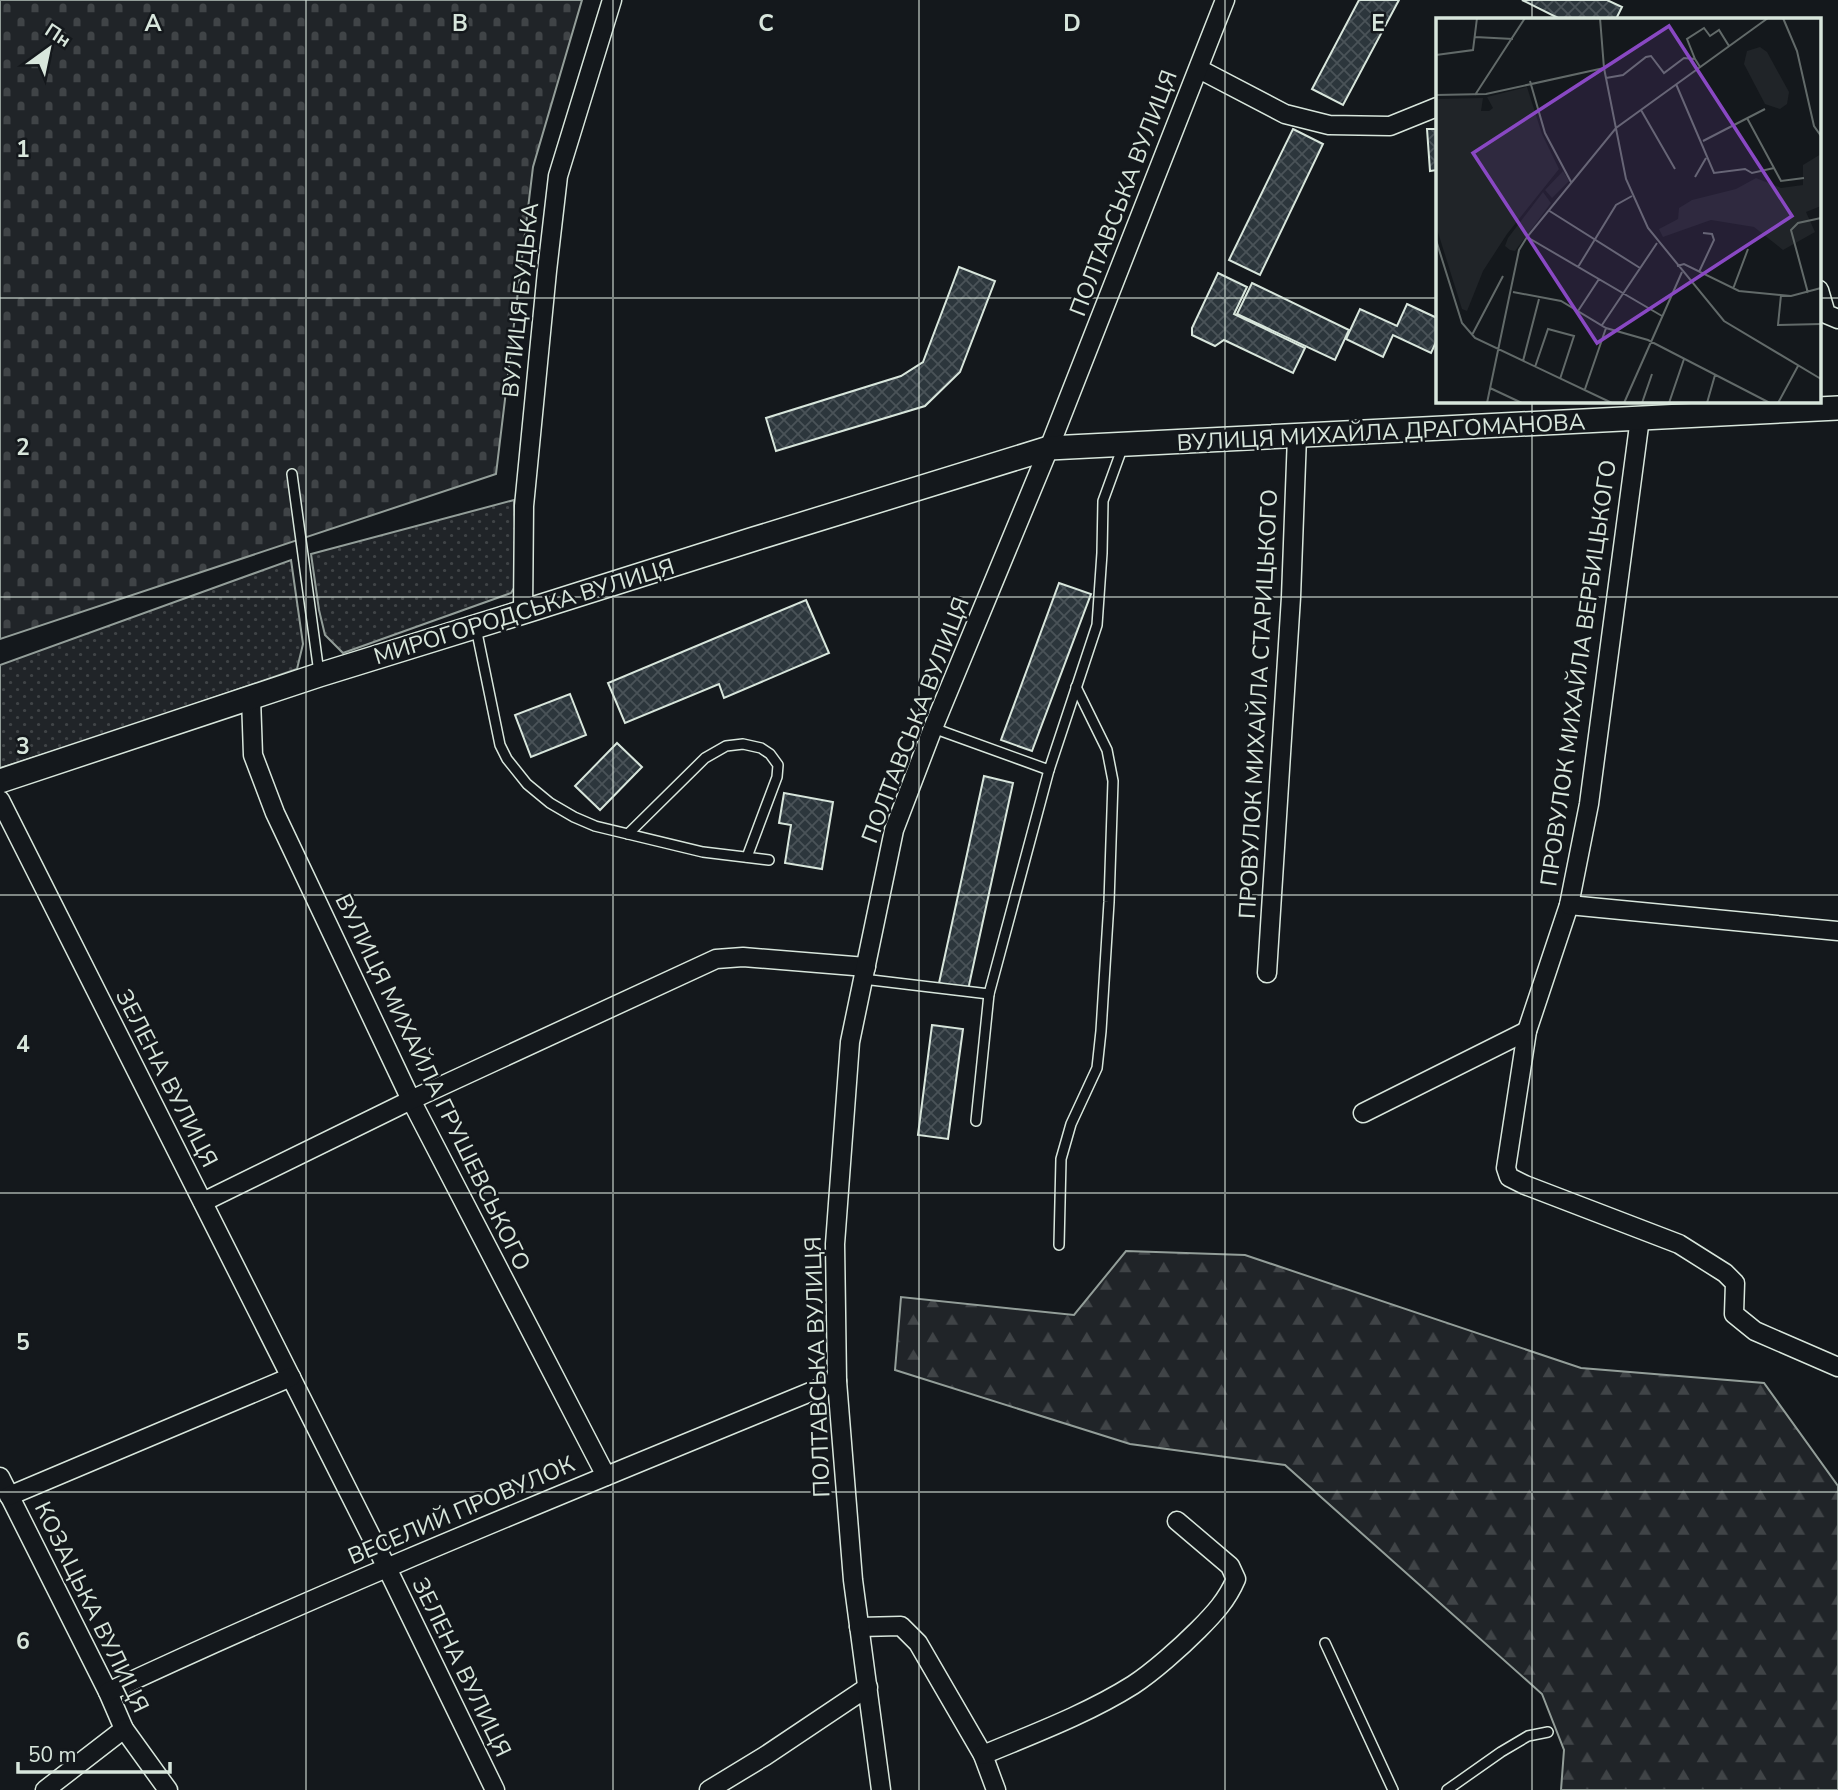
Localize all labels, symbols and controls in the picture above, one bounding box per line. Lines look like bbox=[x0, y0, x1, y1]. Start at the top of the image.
text: A bbox=[144, 8, 162, 39]
text: B bbox=[452, 8, 468, 39]
text: C bbox=[758, 8, 774, 39]
text: D bbox=[1063, 8, 1081, 39]
text: E bbox=[1371, 8, 1385, 39]
north arrow bbox=[14, 14, 84, 84]
text: Пн bbox=[40, 18, 76, 54]
inset map bbox=[1436, 18, 1820, 402]
street label: ПОЛТАВСЬКА ВУЛИЦЯ bbox=[1062, 66, 1185, 321]
text: 1 bbox=[16, 134, 30, 165]
street label: ВУЛИЦЯ БУДЬКА bbox=[495, 201, 546, 399]
street label: ВУЛИЦЯ МИХАЙЛА ДРАГОМАНОВА bbox=[1176, 406, 1586, 459]
text: 2 bbox=[16, 432, 30, 463]
street label: ПРОВУЛОК МИХАЙЛА ВЕРБИЦЬКОГО bbox=[1533, 458, 1624, 888]
street label: ПРОВУЛОК МИХАЙЛА СТАРИЦЬКОГО bbox=[1232, 488, 1285, 920]
street label: МИРОГОРОДСЬКА ВУЛИЦЯ bbox=[370, 551, 678, 672]
street label: ПОЛТАВСЬКА ВУЛИЦЯ bbox=[854, 593, 977, 848]
text: 3 bbox=[16, 731, 30, 762]
street label: ВУЛИЦЯ МИХАЙЛА ГРУШЕВСЬКОГО bbox=[327, 889, 538, 1276]
street label: ЗЕЛЕНА ВУЛИЦЯ bbox=[108, 984, 225, 1173]
text: 4 bbox=[16, 1029, 30, 1060]
street label: ПОЛТАВСЬКА ВУЛИЦЯ bbox=[797, 1236, 838, 1498]
text: 5 bbox=[16, 1327, 30, 1358]
street label: ВЕСЕЛИЙ ПРОВУЛОК bbox=[343, 1449, 579, 1572]
street label: КОЗАЦЬКА ВУЛИЦЯ bbox=[27, 1497, 156, 1718]
street label: ЗЕЛЕНА ВУЛИЦЯ bbox=[405, 1572, 518, 1762]
text: 6 bbox=[16, 1626, 30, 1657]
scale bar bbox=[18, 1730, 170, 1774]
text: 50 m bbox=[28, 1741, 77, 1769]

